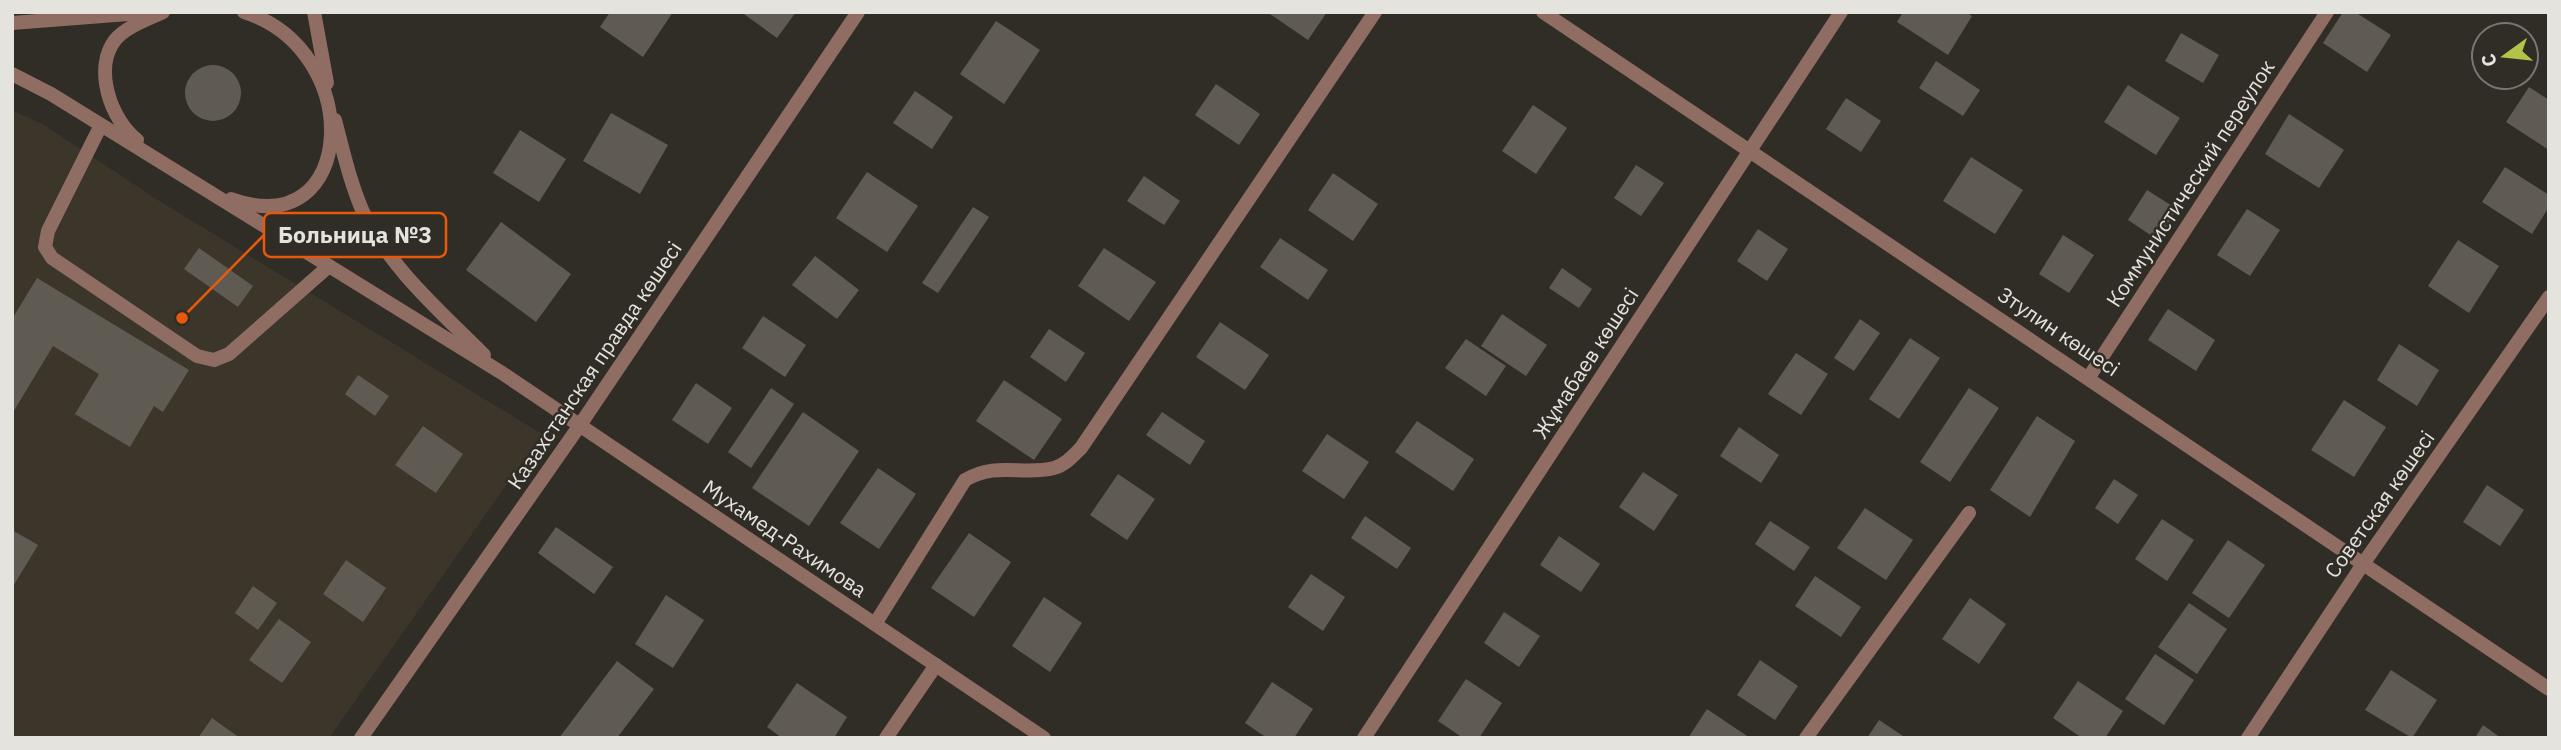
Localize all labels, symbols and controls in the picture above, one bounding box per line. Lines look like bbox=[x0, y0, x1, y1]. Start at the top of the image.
north arrow bbox=[2470, 21, 2540, 91]
text: С bbox=[2475, 51, 2502, 69]
street label: Коммунистический переулок bbox=[2099, 54, 2281, 312]
callout: Больница №3 bbox=[264, 213, 446, 257]
text: Больница №3 bbox=[278, 219, 432, 249]
street label: Казахстанская правда көшесі bbox=[500, 236, 688, 494]
street label: Зтулин көшесі bbox=[1993, 280, 2125, 382]
street label: Жұмабаев көшесі bbox=[1526, 282, 1644, 444]
street label: Советская көшесі bbox=[2318, 425, 2440, 583]
street label: Мухамед-Рахимова bbox=[698, 473, 872, 603]

